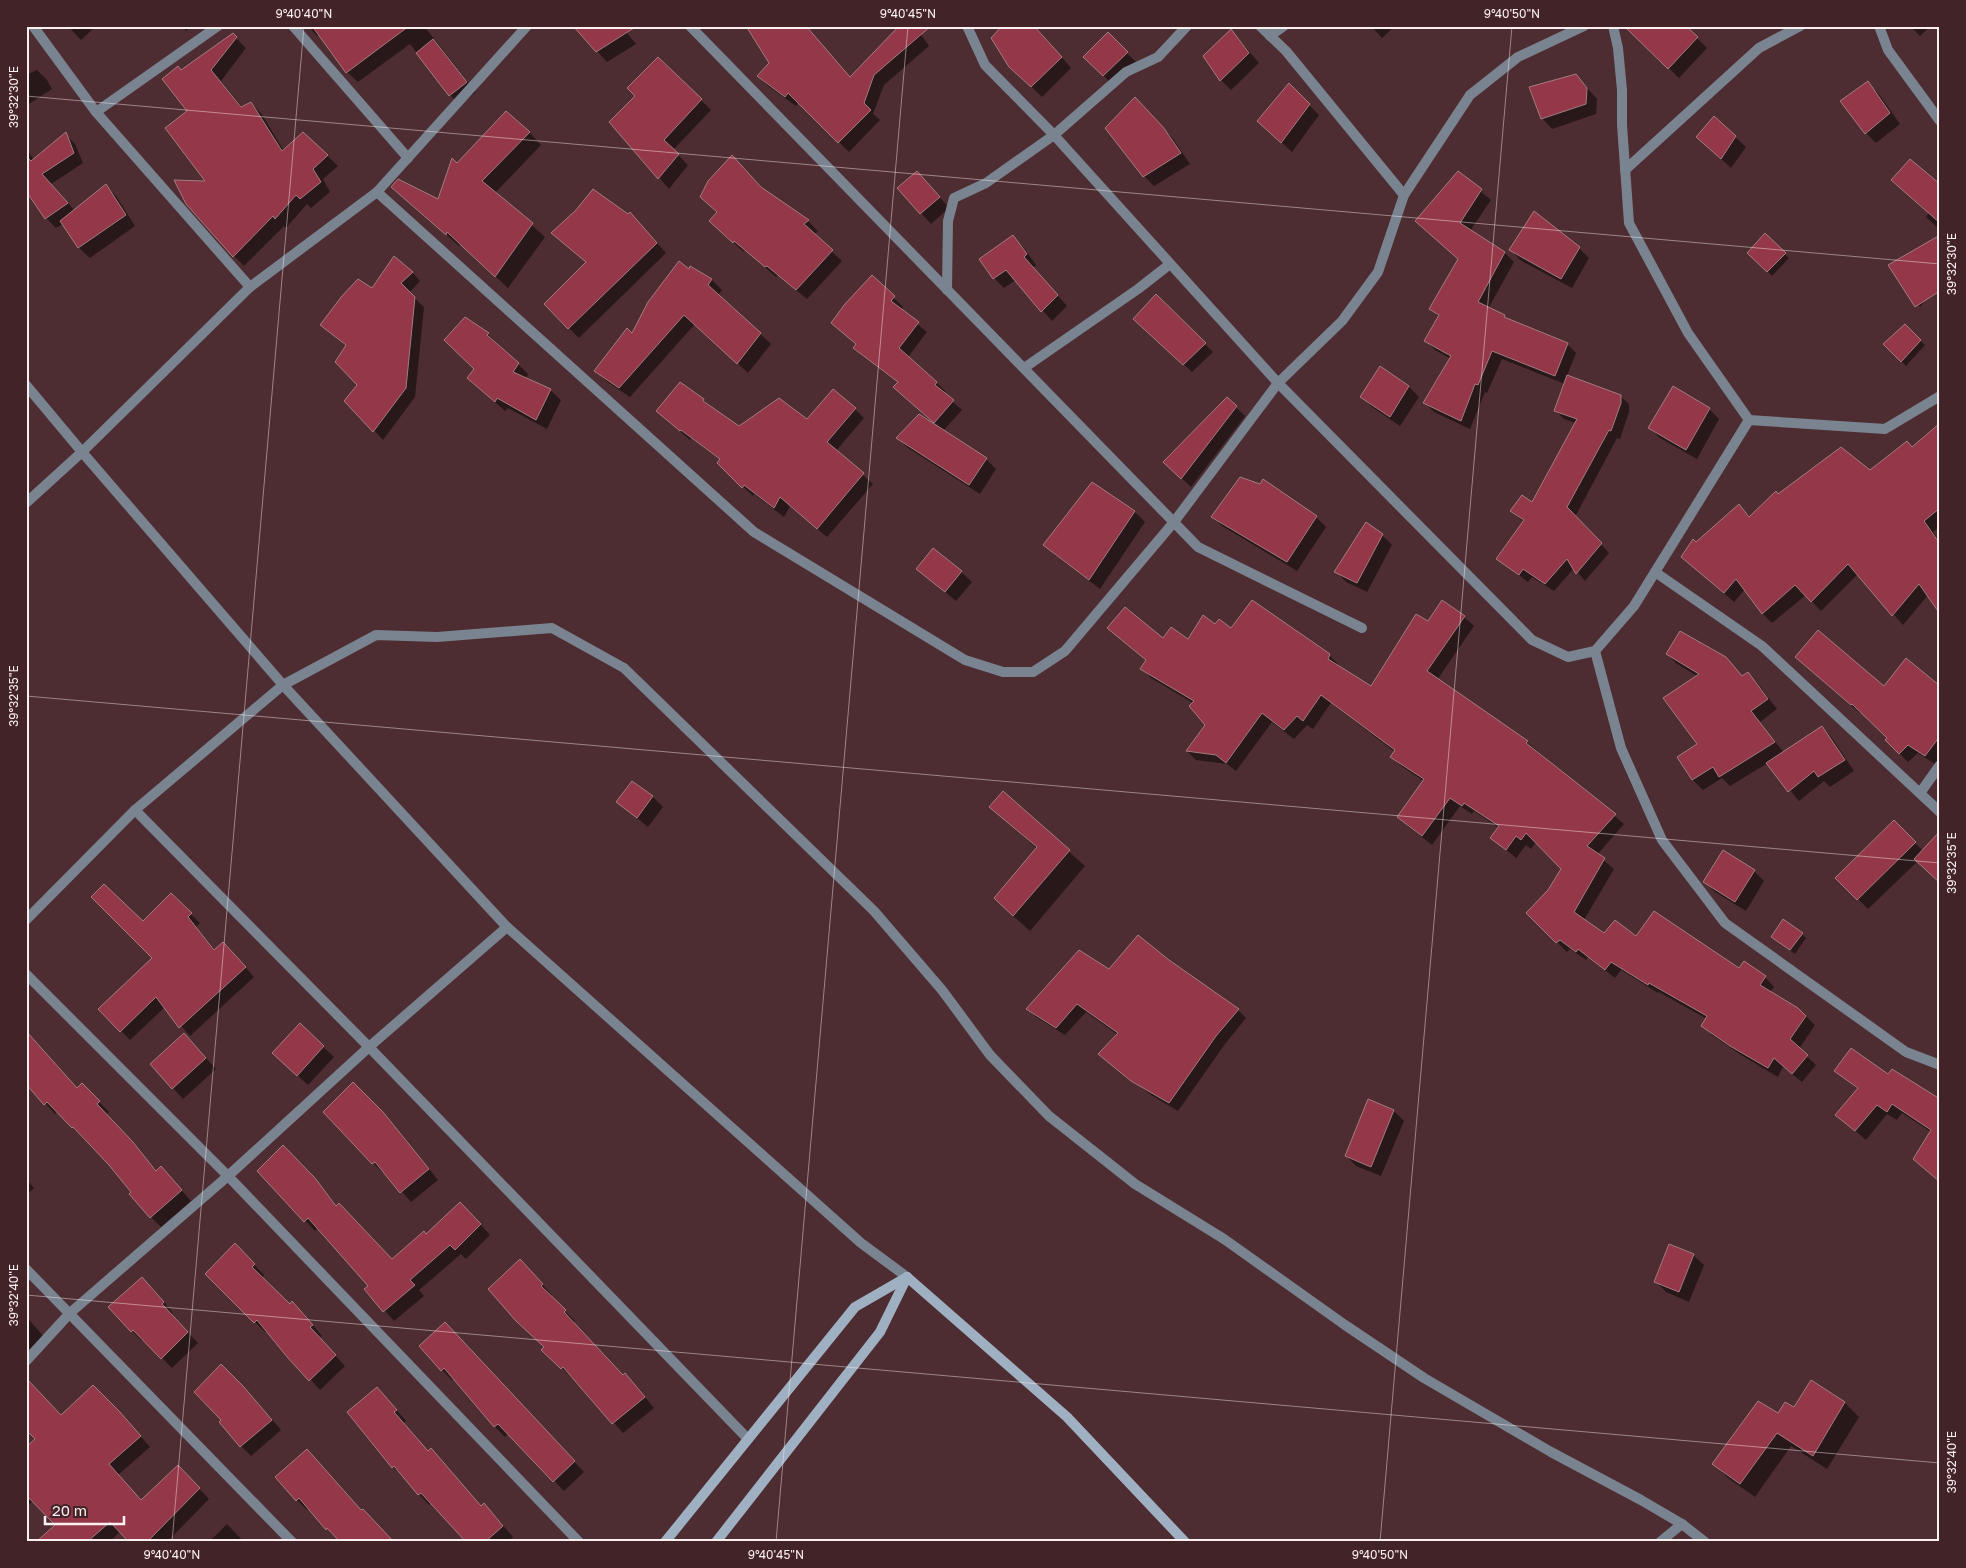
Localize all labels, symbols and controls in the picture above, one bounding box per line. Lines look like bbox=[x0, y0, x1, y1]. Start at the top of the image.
text: 9°40'40"N bbox=[276, 6, 332, 21]
text: 9°40'45"N bbox=[880, 6, 936, 21]
text: 9°40'50"N bbox=[1484, 6, 1540, 21]
text: 39°32'30"E bbox=[6, 66, 21, 128]
text: 39°32'30"E bbox=[1944, 233, 1959, 295]
text: 39°32'35"E bbox=[6, 665, 21, 727]
text: 39°32'35"E bbox=[1944, 832, 1959, 894]
text: 39°32'40"E bbox=[6, 1264, 21, 1326]
text: 39°32'40"E bbox=[1944, 1431, 1959, 1493]
scale bar bbox=[45, 1493, 124, 1525]
text: 20 m bbox=[52, 1501, 87, 1519]
text: 9°40'40"N bbox=[144, 1547, 200, 1562]
text: 9°40'45"N bbox=[748, 1547, 804, 1562]
text: 9°40'50"N bbox=[1352, 1547, 1408, 1562]

